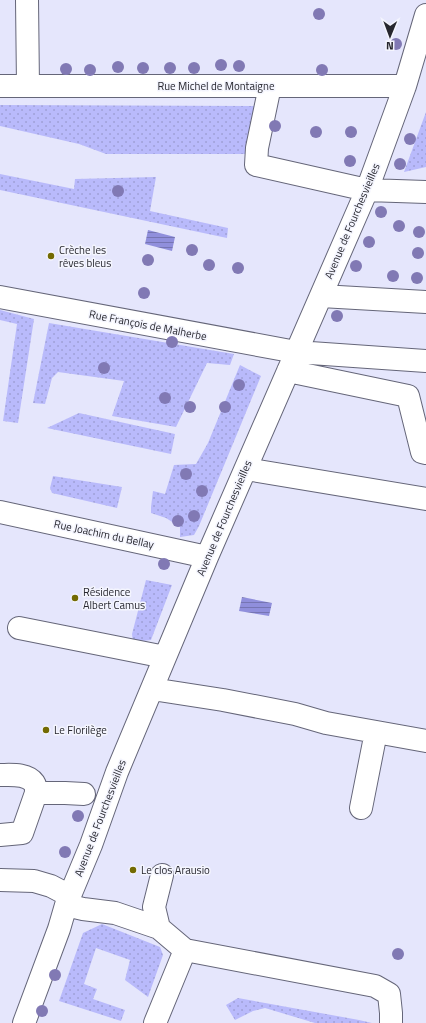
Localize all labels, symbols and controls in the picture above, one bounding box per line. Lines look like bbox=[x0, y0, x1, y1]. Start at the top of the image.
north arrow bbox=[370, 16, 410, 56]
text: N bbox=[386, 38, 394, 54]
street label: Rue Michel de Montaigne bbox=[158, 78, 275, 94]
street label: Avenue de Fourchesvieilles bbox=[320, 161, 384, 281]
place label: Crèche les rêves bleus bbox=[59, 242, 111, 271]
marker: Crèche les rêves bleus bbox=[46, 251, 56, 261]
street label: Rue François de Malherbe bbox=[88, 306, 209, 344]
street label: Avenue de Fourchesvieilles bbox=[192, 458, 256, 578]
street label: Rue Joachim du Bellay bbox=[52, 516, 156, 553]
place label: Résidence Albert Camus bbox=[83, 584, 145, 613]
marker: Résidence Albert Camus bbox=[70, 593, 80, 603]
place label: Le Florilège bbox=[54, 722, 107, 738]
marker: Le Florilège bbox=[41, 725, 51, 735]
street label: Avenue de Fourchesvieilles bbox=[70, 757, 130, 879]
place label: Le clos Arausio bbox=[141, 862, 210, 878]
marker: Le clos Arausio bbox=[128, 865, 138, 875]

